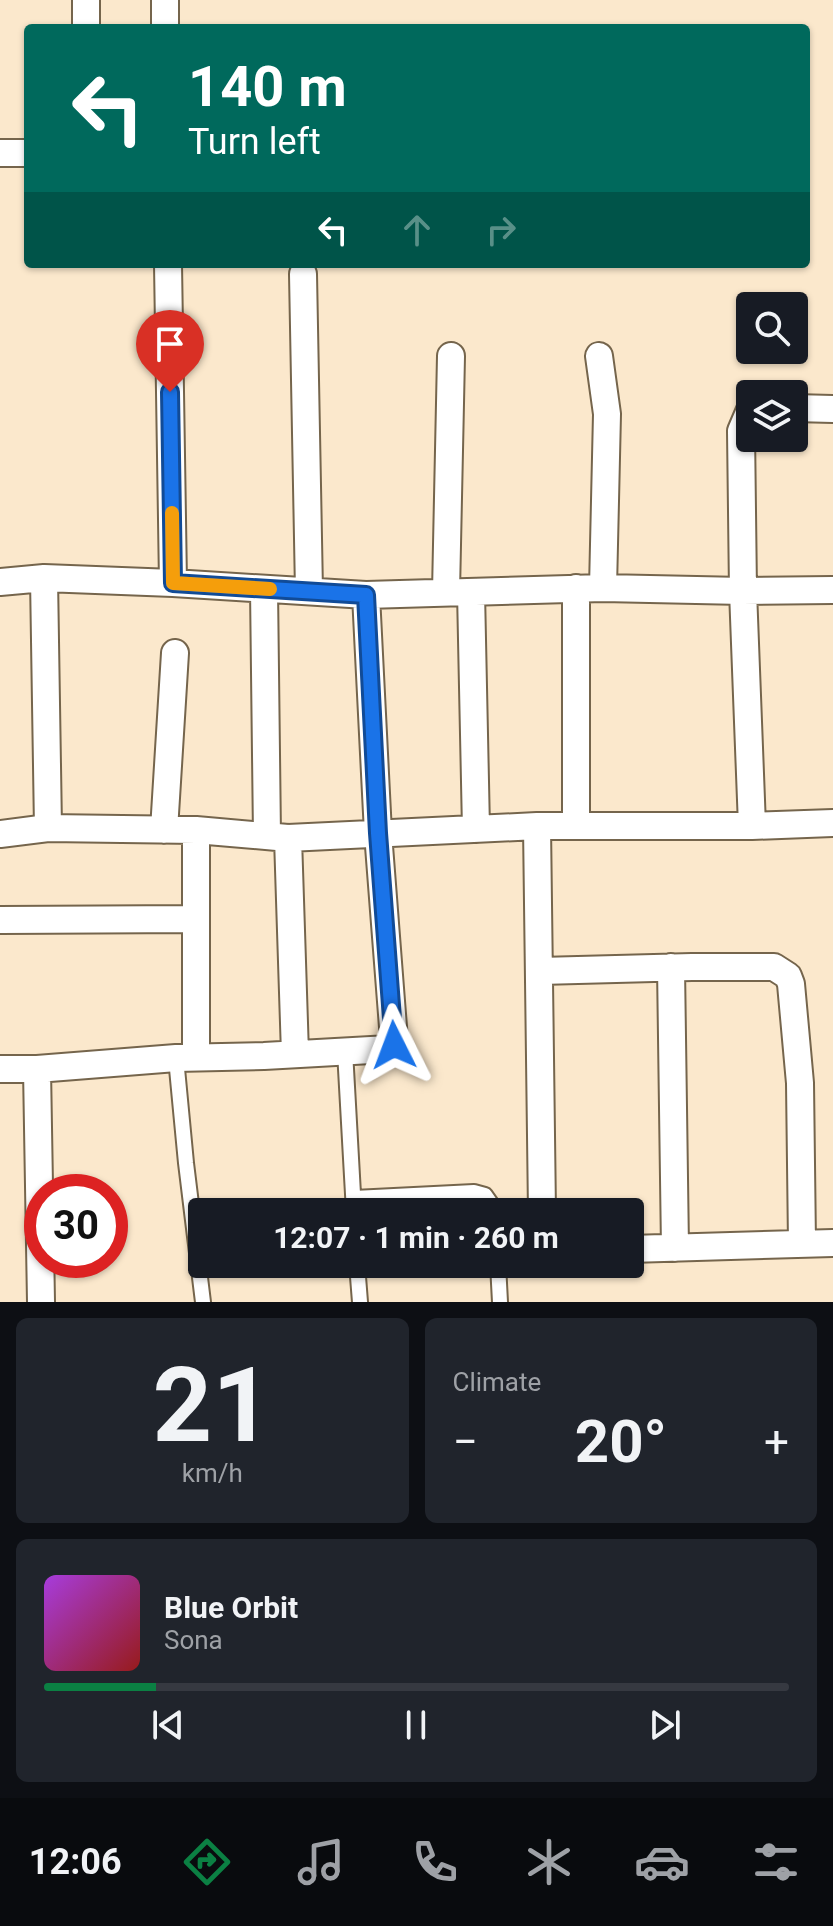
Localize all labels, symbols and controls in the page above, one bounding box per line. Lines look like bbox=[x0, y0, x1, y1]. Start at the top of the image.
text: 140 m bbox=[188, 54, 347, 120]
icon: left bbox=[56, 56, 160, 160]
text: Turn left bbox=[188, 121, 321, 163]
icon: left bbox=[311, 208, 355, 252]
icon: ahead bbox=[395, 208, 439, 252]
icon: right bbox=[479, 208, 523, 252]
map controls bbox=[736, 292, 808, 452]
button: search bbox=[736, 292, 808, 364]
pin bbox=[136, 310, 204, 392]
icon: arrive bbox=[148, 322, 192, 366]
button: layers bbox=[736, 380, 808, 452]
position arrow bbox=[352, 1003, 436, 1087]
speed limit sign: 30 bbox=[24, 1174, 128, 1278]
text: 12:07 · 1 min · 260 m bbox=[273, 1220, 559, 1255]
text: 21 bbox=[153, 1345, 272, 1466]
text: Climate bbox=[453, 1367, 541, 1397]
text: 20° bbox=[575, 1406, 667, 1477]
text: − bbox=[453, 1416, 478, 1468]
text: + bbox=[764, 1416, 789, 1468]
text: km/h bbox=[182, 1458, 243, 1488]
text: Blue Orbit bbox=[164, 1590, 298, 1625]
text: Sona bbox=[164, 1625, 223, 1655]
icon: previous bbox=[146, 1703, 190, 1747]
icon: pause bbox=[394, 1703, 438, 1747]
icon: next bbox=[643, 1703, 687, 1747]
icon: directions bbox=[179, 1834, 235, 1890]
icon: music bbox=[293, 1834, 349, 1890]
icon: phone bbox=[407, 1834, 463, 1890]
icon: climate bbox=[521, 1834, 577, 1890]
icon: car bbox=[634, 1834, 690, 1890]
icon: filters bbox=[748, 1834, 804, 1890]
text: 12:06 bbox=[29, 1841, 122, 1883]

